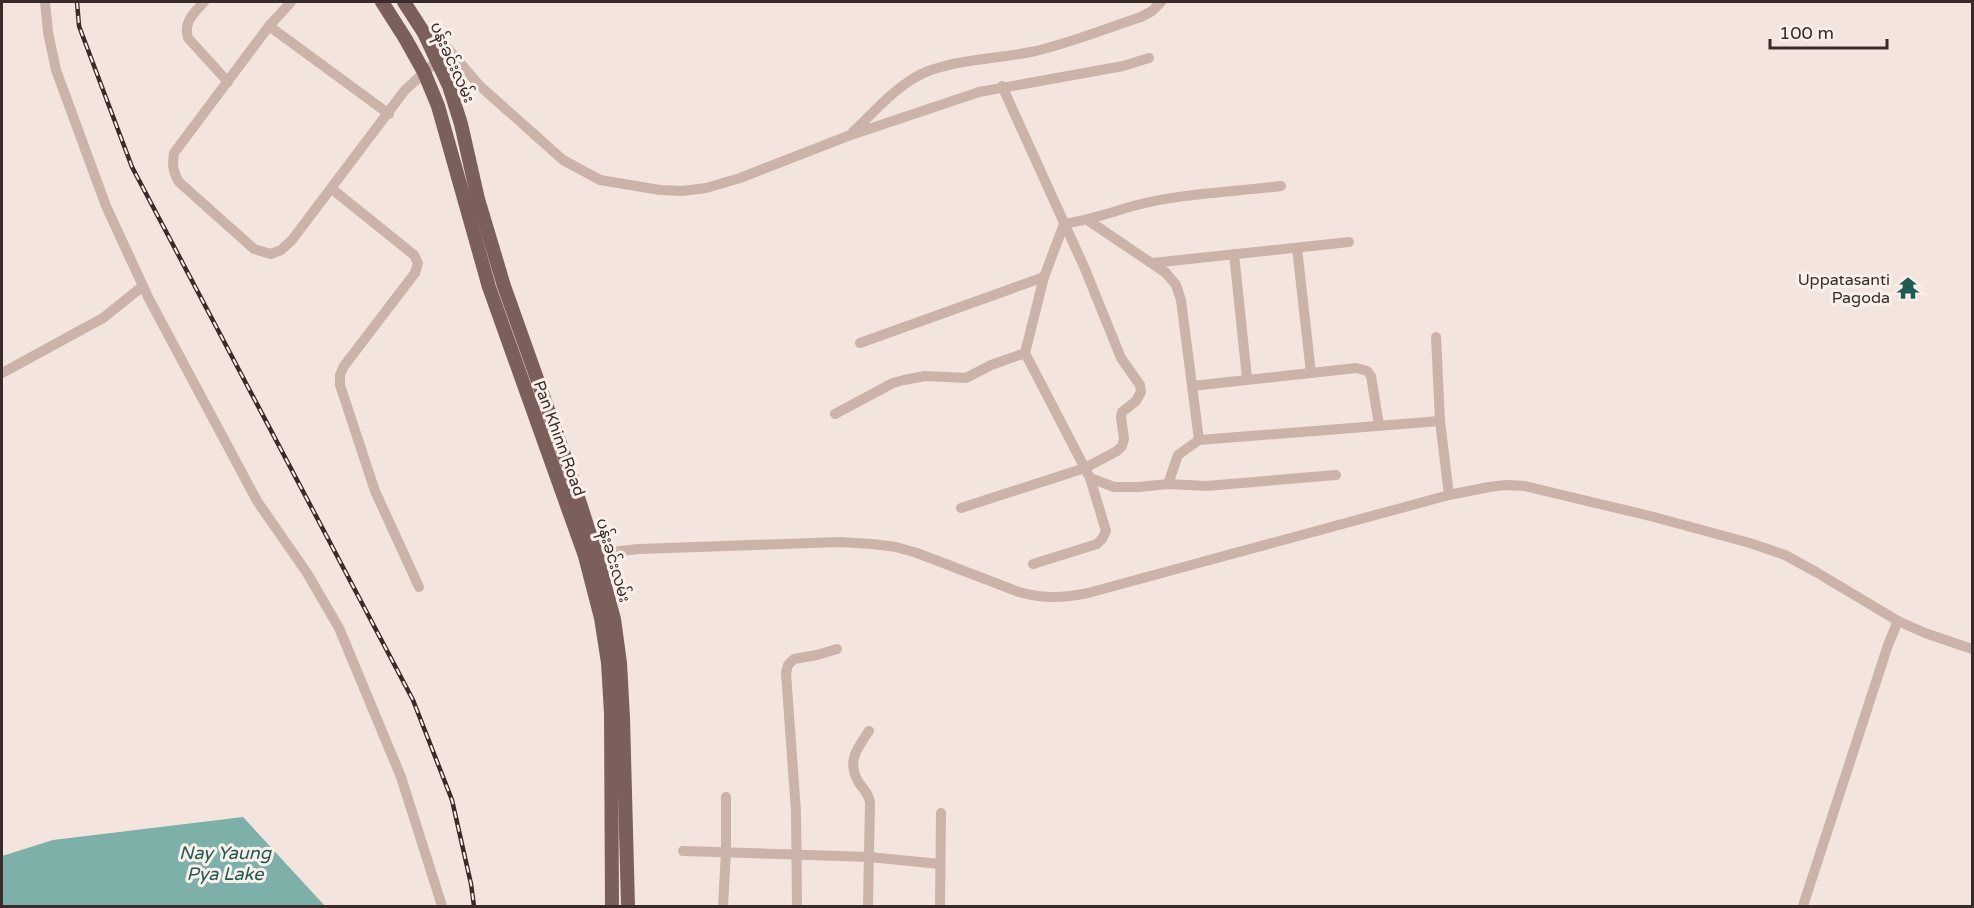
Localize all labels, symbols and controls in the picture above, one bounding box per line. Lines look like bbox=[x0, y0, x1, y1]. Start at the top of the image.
scale bar bbox=[1770, 12, 1887, 50]
street label: ပန်းခင်းလမ်း bbox=[423, 18, 481, 107]
text: 100 m bbox=[1779, 22, 1834, 44]
place label: Uppatasanti Pagoda bbox=[1798, 270, 1890, 308]
temple icon: Uppatasanti Pagoda bbox=[1895, 275, 1921, 301]
street label: Pan Khinn Road bbox=[529, 378, 589, 499]
street label: ပန်းခင်းလမ်း bbox=[589, 515, 637, 605]
water label: Nay Yaung Pya Lake bbox=[179, 842, 273, 885]

